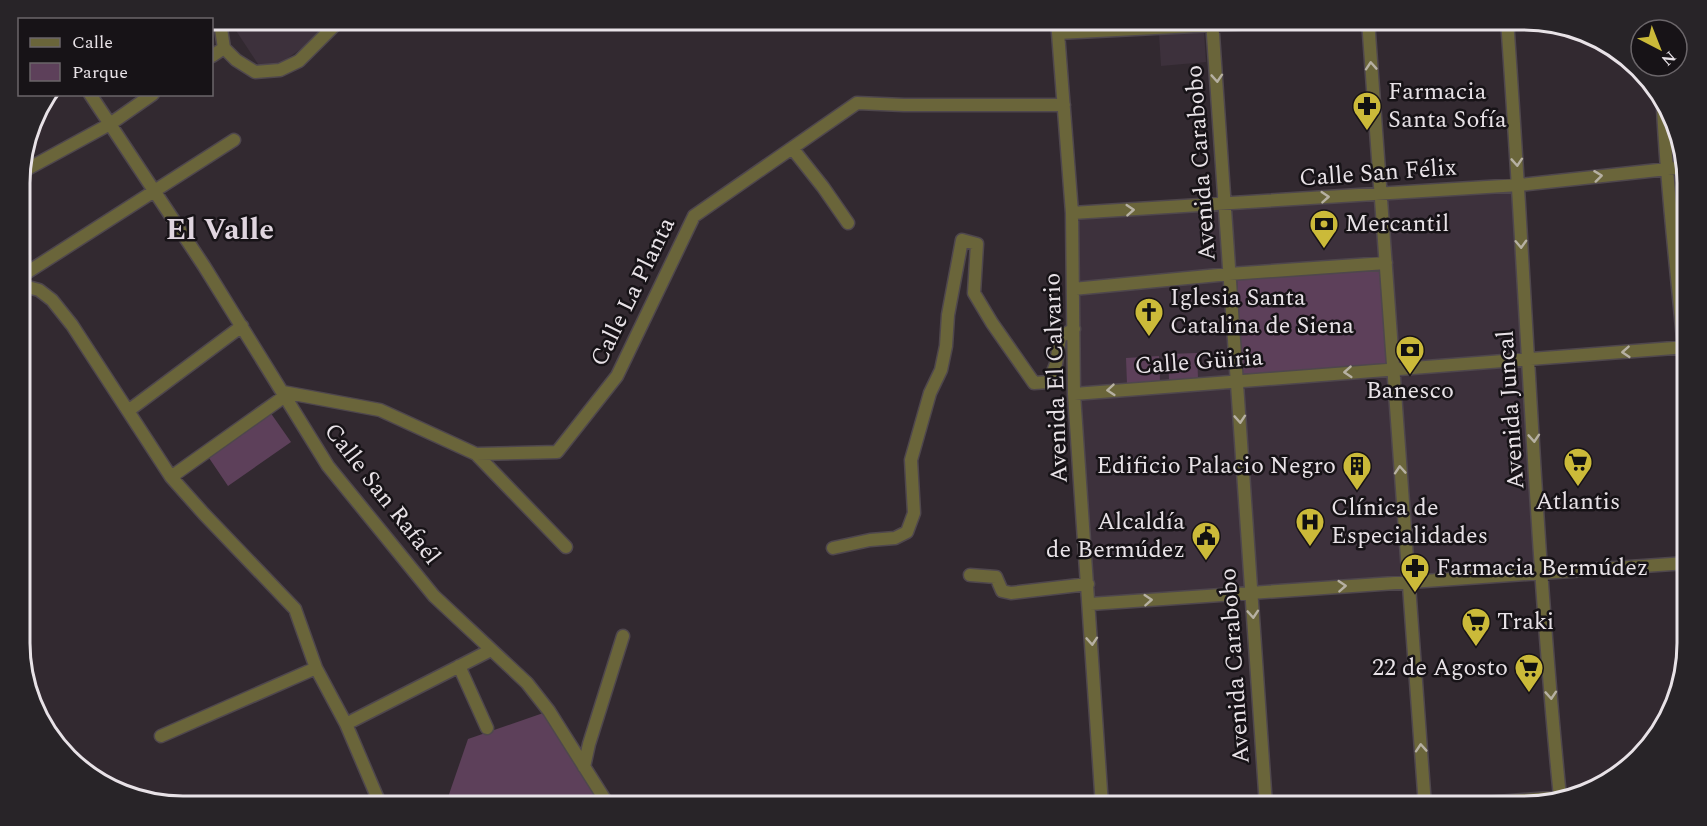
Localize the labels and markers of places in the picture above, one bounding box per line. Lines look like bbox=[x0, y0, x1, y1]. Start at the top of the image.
place label: Farmacia Santa Sofía bbox=[1388, 74, 1507, 138]
pharmacy icon: Farmacia Santa Sofía bbox=[1351, 90, 1383, 132]
place label: Mercantil bbox=[1345, 206, 1449, 242]
bank icon: Mercantil bbox=[1308, 208, 1340, 250]
place label: Iglesia Santa Catalina de Siena bbox=[1170, 280, 1354, 344]
church icon: Iglesia Santa Catalina de Siena bbox=[1133, 296, 1165, 338]
bank icon: Banesco bbox=[1394, 334, 1426, 376]
place label: Banesco bbox=[1366, 373, 1454, 409]
supermarket icon: Atlantis bbox=[1562, 446, 1594, 488]
place label: Edificio Palacio Negro bbox=[1096, 448, 1336, 484]
building icon: Edificio Palacio Negro bbox=[1341, 450, 1373, 492]
place label: Atlantis bbox=[1536, 484, 1620, 520]
place label: Clínica de Especialidades bbox=[1331, 490, 1488, 554]
place label: Alcaldía de Bermúdez bbox=[1046, 504, 1185, 568]
hospital icon: Clínica de Especialidades bbox=[1294, 506, 1326, 548]
public building icon: Alcaldía de Bermúdez bbox=[1190, 520, 1222, 562]
place label: Farmacia Bermúdez bbox=[1436, 550, 1648, 586]
pharmacy icon: Farmacia Bermúdez bbox=[1399, 552, 1431, 594]
place label: Traki bbox=[1497, 604, 1554, 640]
supermarket icon: Traki bbox=[1460, 606, 1492, 648]
place label: 22 de Agosto bbox=[1372, 650, 1508, 686]
supermarket icon: 22 de Agosto bbox=[1513, 652, 1545, 694]

